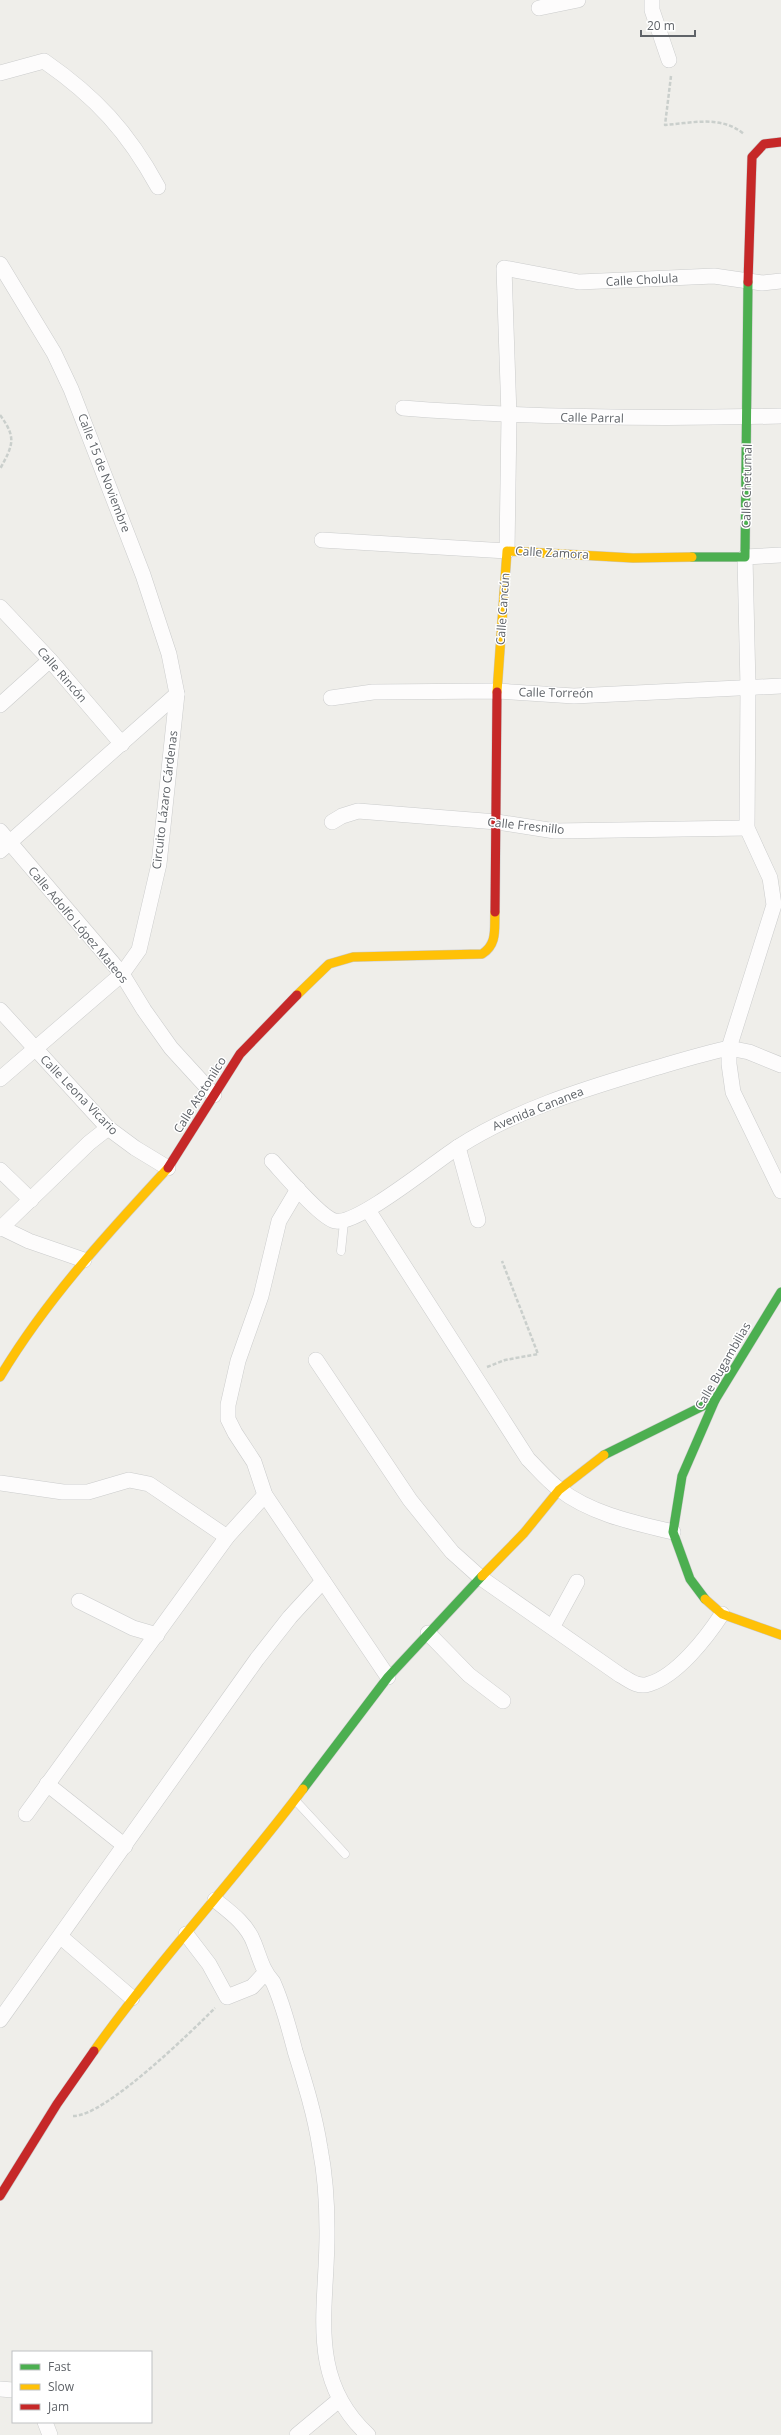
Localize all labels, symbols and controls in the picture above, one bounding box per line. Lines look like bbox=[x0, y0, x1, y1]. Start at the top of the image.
scale bar bbox=[641, 12, 695, 38]
text: 20 m bbox=[647, 17, 675, 34]
street label: Calle Cholula bbox=[605, 269, 679, 290]
street label: Calle Parral bbox=[560, 408, 624, 427]
street label: Calle 15 de Noviembre bbox=[74, 411, 135, 535]
street label: Calle Chetumal bbox=[737, 444, 756, 528]
street label: Calle Zamora bbox=[515, 542, 589, 563]
street label: Calle Cancún bbox=[492, 572, 513, 646]
street label: Calle Rincón bbox=[34, 643, 91, 706]
street label: Calle Torreón bbox=[518, 683, 594, 702]
street label: Circuito Lázaro Cárdenas bbox=[148, 729, 181, 870]
street label: Calle Fresnillo bbox=[487, 813, 565, 838]
street label: Calle Adolfo López Mateos bbox=[24, 863, 132, 987]
street label: Calle Leona Vicario bbox=[37, 1051, 122, 1138]
street label: Calle Atotonilco bbox=[169, 1053, 230, 1136]
street label: Avenida Cananea bbox=[490, 1083, 586, 1135]
street label: Calle Bugambilias bbox=[691, 1319, 755, 1413]
legend bbox=[12, 2351, 152, 2423]
text: Fast bbox=[48, 2358, 71, 2375]
text: Slow bbox=[48, 2378, 75, 2395]
text: Jam bbox=[47, 2398, 69, 2415]

